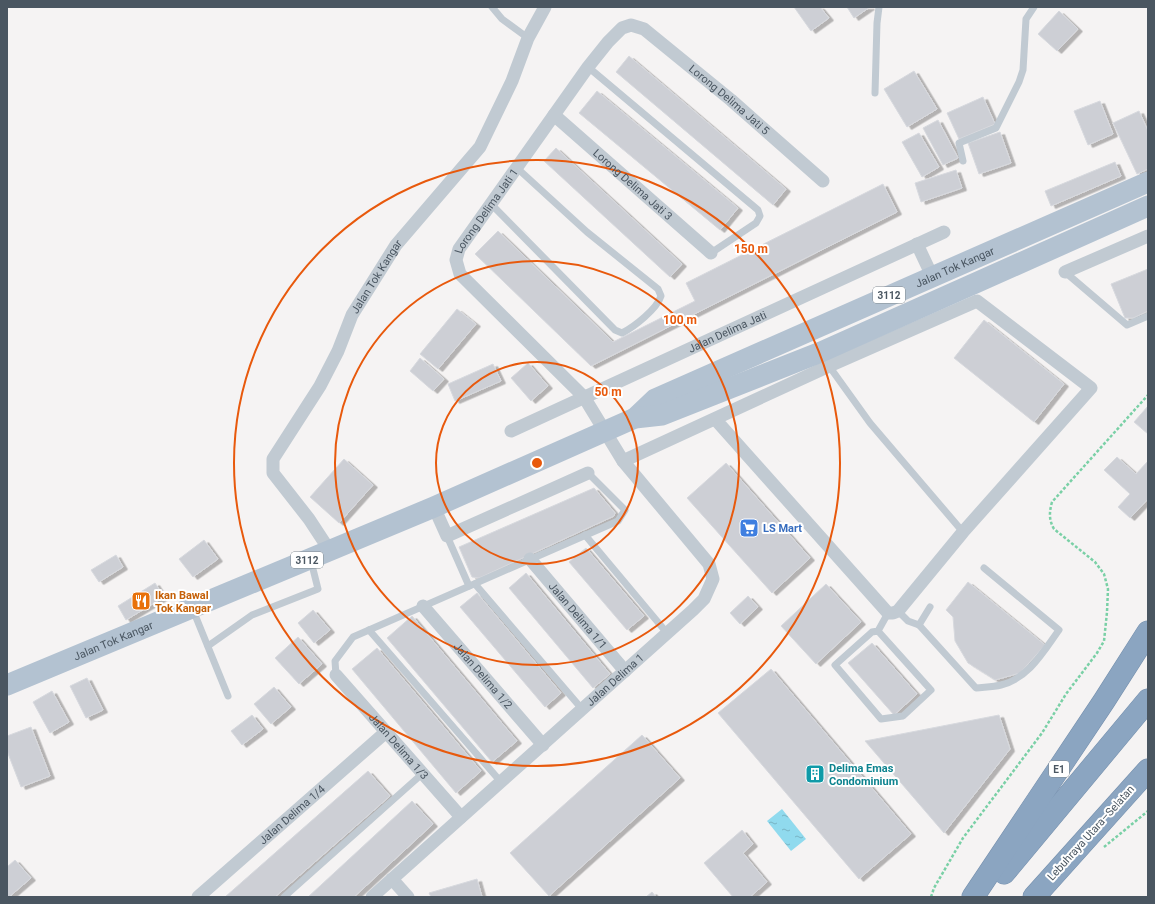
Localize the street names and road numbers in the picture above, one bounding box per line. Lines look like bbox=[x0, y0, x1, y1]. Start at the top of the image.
street label: Lorong Delima Jati 5 bbox=[686, 62, 772, 137]
street label: Lorong Delima Jati 3 bbox=[591, 146, 675, 223]
street label: Lorong Delima Jati 1 bbox=[452, 166, 521, 255]
street label: Jalan Tok Kangar bbox=[348, 237, 405, 316]
street label: Jalan Tok Kangar bbox=[913, 244, 996, 290]
road number: 3112 bbox=[873, 287, 905, 303]
street label: Jalan Delima Jati bbox=[686, 308, 768, 355]
road number: 3112 bbox=[291, 552, 323, 568]
street label: Jalan Delima 1/1 bbox=[546, 579, 610, 651]
street label: Jalan Tok Kangar bbox=[71, 618, 155, 663]
street label: Jalan Delima 1/2 bbox=[451, 640, 515, 711]
street label: Jalan Delima 1 bbox=[584, 651, 646, 709]
street label: Jalan Delima 1/3 bbox=[366, 711, 431, 782]
road number: E1 bbox=[1049, 761, 1069, 777]
street label: Jalan Delima 1/4 bbox=[256, 782, 328, 847]
street label: Lebuhraya Utara–Selatan bbox=[1045, 783, 1137, 883]

